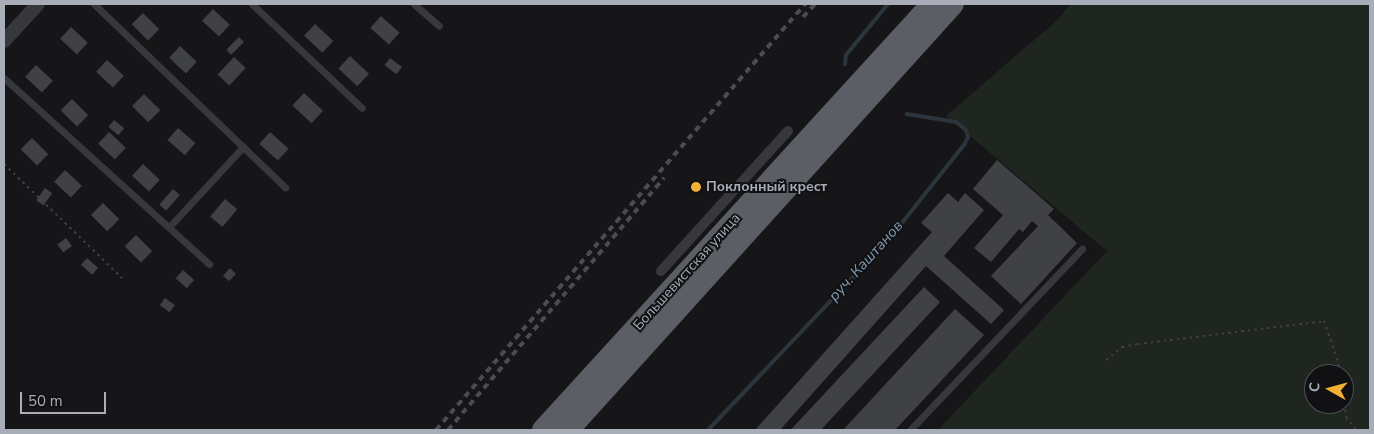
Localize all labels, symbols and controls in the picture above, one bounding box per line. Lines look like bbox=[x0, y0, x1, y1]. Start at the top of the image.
place label: Поклонный крест bbox=[706, 179, 827, 195]
marker: Поклонный крест bbox=[690, 181, 702, 193]
street label: Большевистская улица bbox=[630, 210, 744, 334]
water label: руч. Каштанов bbox=[825, 217, 907, 305]
north arrow bbox=[1304, 364, 1354, 414]
text: С bbox=[1305, 381, 1325, 393]
scale bar bbox=[22, 382, 109, 414]
text: 50 m bbox=[28, 391, 63, 411]

